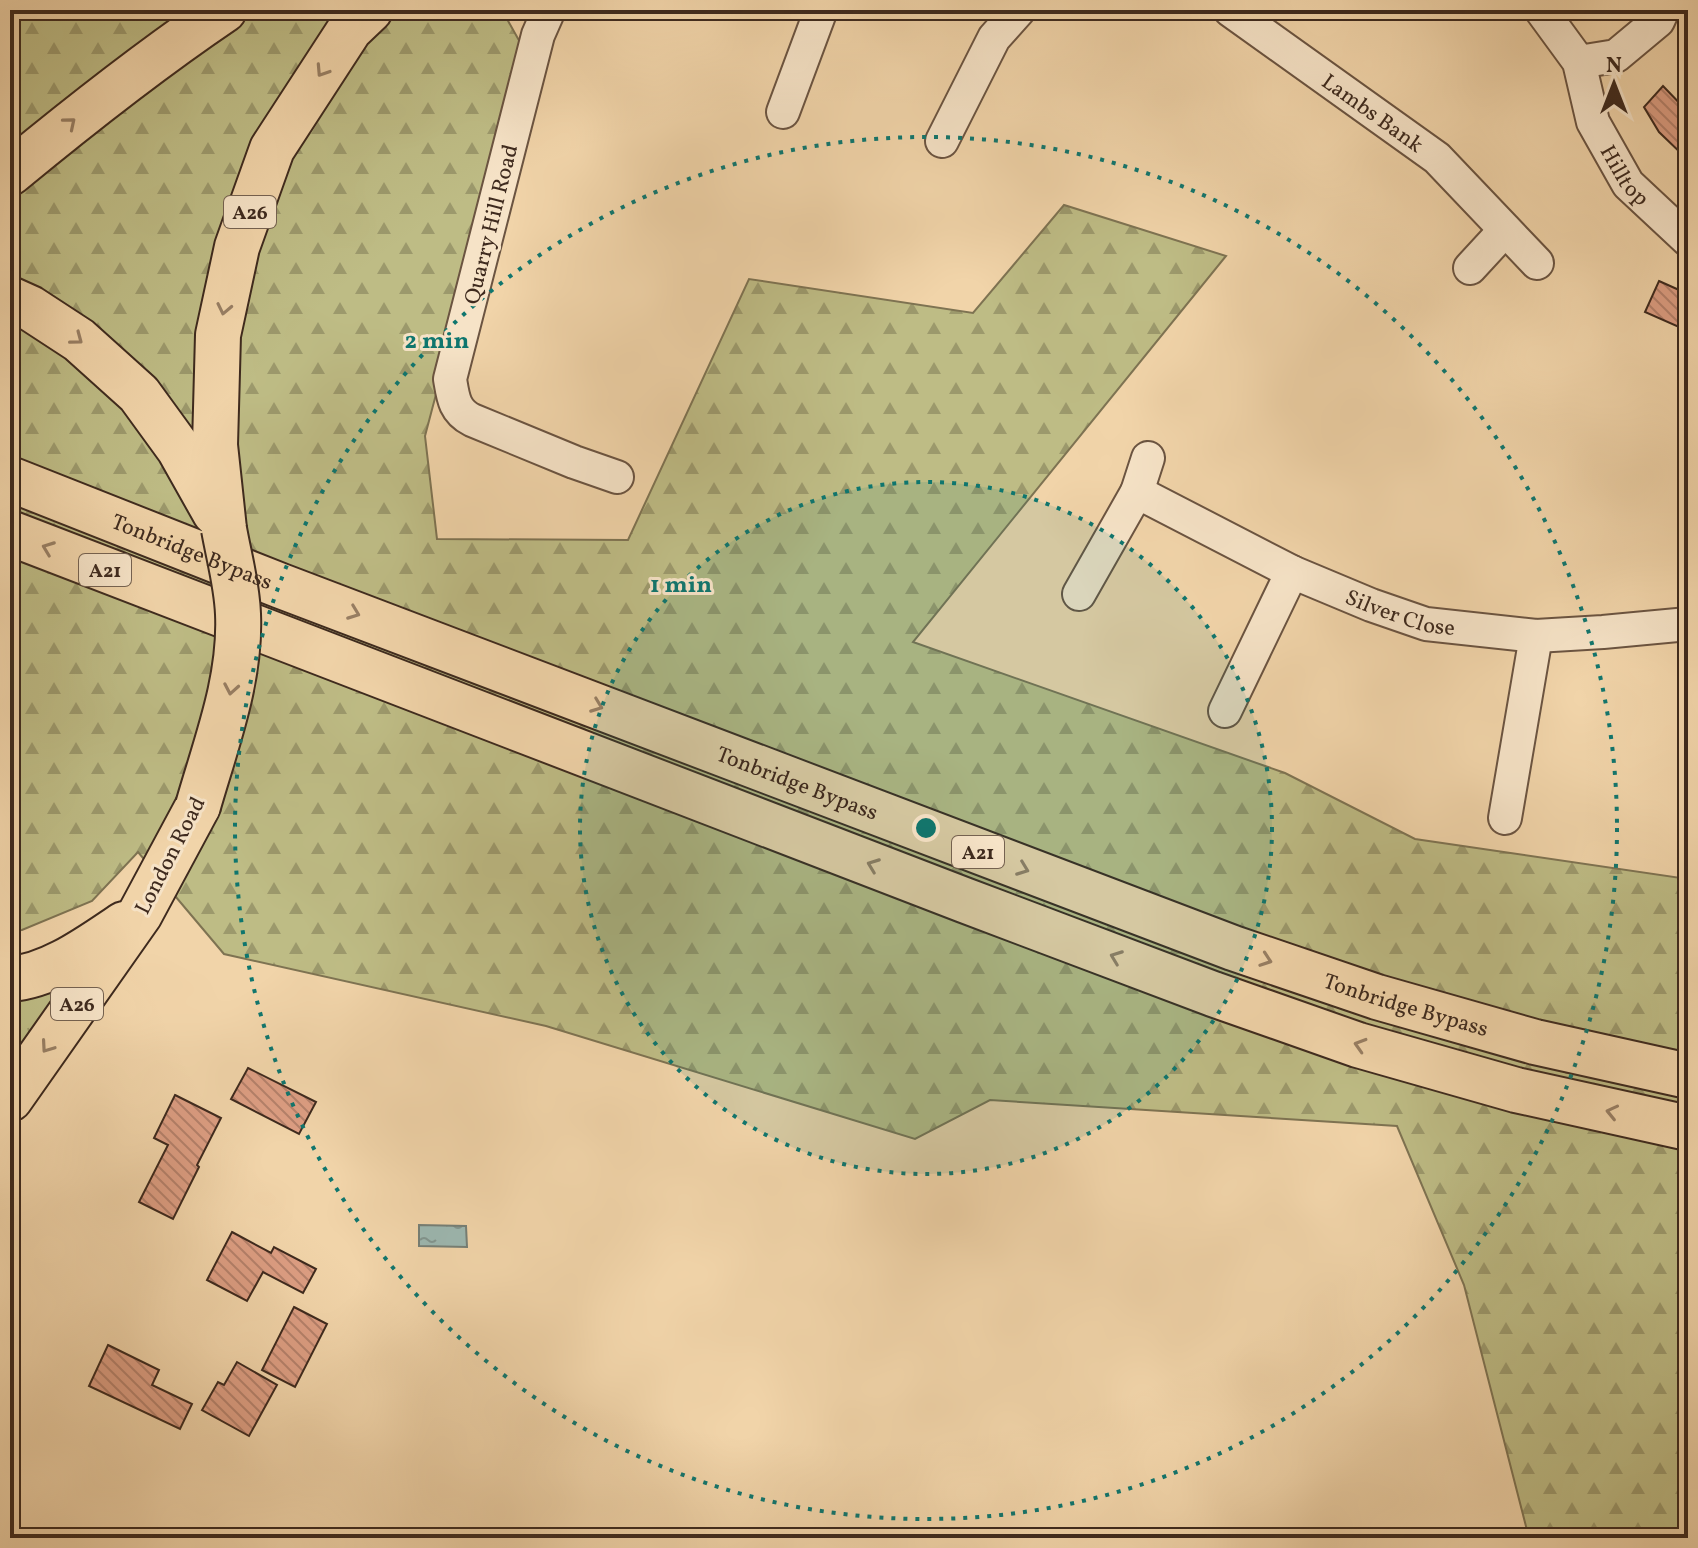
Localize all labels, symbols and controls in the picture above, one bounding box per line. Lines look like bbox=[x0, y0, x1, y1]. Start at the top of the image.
north arrow bbox=[1574, 44, 1654, 124]
text: N bbox=[1606, 51, 1622, 82]
one-way arrow bbox=[317, 62, 332, 77]
street label: Lambs Bank bbox=[1315, 67, 1429, 161]
one-way arrow bbox=[61, 119, 76, 133]
street label: Hilltop bbox=[1591, 140, 1655, 214]
street label: Quarry Hill Road bbox=[458, 141, 527, 308]
road number: A26 bbox=[224, 196, 276, 228]
one-way arrow bbox=[216, 302, 233, 315]
text: 2 min bbox=[405, 325, 470, 359]
one-way arrow bbox=[68, 330, 82, 344]
street label: Tonbridge Bypass bbox=[106, 508, 276, 599]
one-way arrow bbox=[42, 541, 56, 558]
road number: A21 bbox=[79, 554, 131, 586]
text: 1 min bbox=[650, 569, 712, 603]
street label: Silver Close bbox=[1340, 583, 1456, 645]
one-way arrow bbox=[346, 603, 360, 620]
one-way arrow bbox=[223, 682, 240, 696]
one-way arrow bbox=[589, 696, 603, 713]
street label: Tonbridge Bypass bbox=[711, 740, 882, 830]
street label: London Road bbox=[128, 792, 214, 920]
centre of rings bbox=[912, 814, 940, 842]
road number: A21 bbox=[952, 836, 1004, 868]
one-way arrow bbox=[867, 858, 881, 875]
one-way arrow bbox=[1015, 859, 1029, 876]
one-way arrow bbox=[1110, 950, 1124, 967]
one-way arrow bbox=[1259, 950, 1273, 966]
street label: Tonbridge Bypass bbox=[1319, 967, 1492, 1046]
road number: A26 bbox=[51, 988, 103, 1020]
one-way arrow bbox=[1354, 1038, 1368, 1054]
one-way arrow bbox=[42, 1039, 57, 1053]
one-way arrow bbox=[1605, 1104, 1619, 1121]

